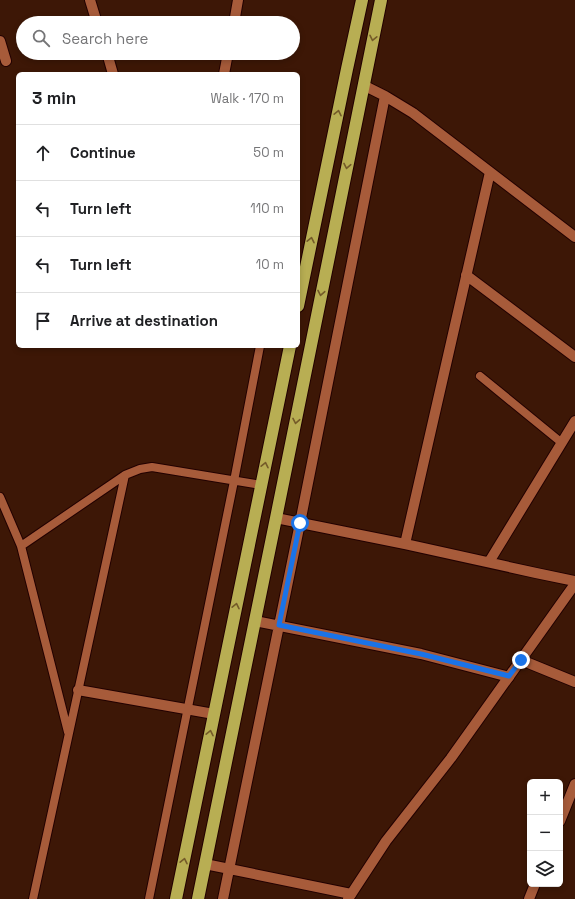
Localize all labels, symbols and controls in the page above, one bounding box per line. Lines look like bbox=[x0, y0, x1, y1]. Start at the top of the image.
search box bbox=[16, 16, 300, 60]
icon: search bbox=[30, 27, 52, 49]
text: Search here bbox=[62, 29, 148, 48]
one-way arrow bbox=[369, 35, 377, 41]
text: 3 min bbox=[32, 87, 76, 109]
text: Walk · 170 m bbox=[210, 90, 284, 107]
one-way arrow bbox=[333, 110, 341, 116]
icon: ahead bbox=[32, 142, 54, 164]
text: Continue bbox=[70, 143, 136, 162]
text: 50 m bbox=[253, 144, 284, 161]
one-way arrow bbox=[343, 162, 351, 169]
icon: left bbox=[32, 198, 54, 220]
text: Turn left bbox=[70, 199, 132, 218]
text: 110 m bbox=[250, 200, 284, 217]
one-way arrow bbox=[307, 237, 315, 243]
icon: left bbox=[32, 254, 54, 276]
text: Turn left bbox=[70, 255, 132, 274]
text: 10 m bbox=[256, 256, 284, 273]
one-way arrow bbox=[318, 290, 326, 296]
icon: arrive bbox=[32, 310, 54, 332]
text: Arrive at destination bbox=[70, 311, 218, 330]
one-way arrow bbox=[292, 417, 300, 424]
one-way arrow bbox=[261, 462, 269, 468]
route start bbox=[291, 514, 309, 532]
one-way arrow bbox=[232, 603, 240, 609]
route end bbox=[512, 651, 530, 669]
one-way arrow bbox=[206, 730, 214, 737]
map controls bbox=[527, 779, 563, 887]
button: + bbox=[527, 779, 563, 815]
button: − bbox=[527, 815, 563, 851]
button: layers bbox=[527, 851, 563, 887]
one-way arrow bbox=[179, 858, 188, 864]

